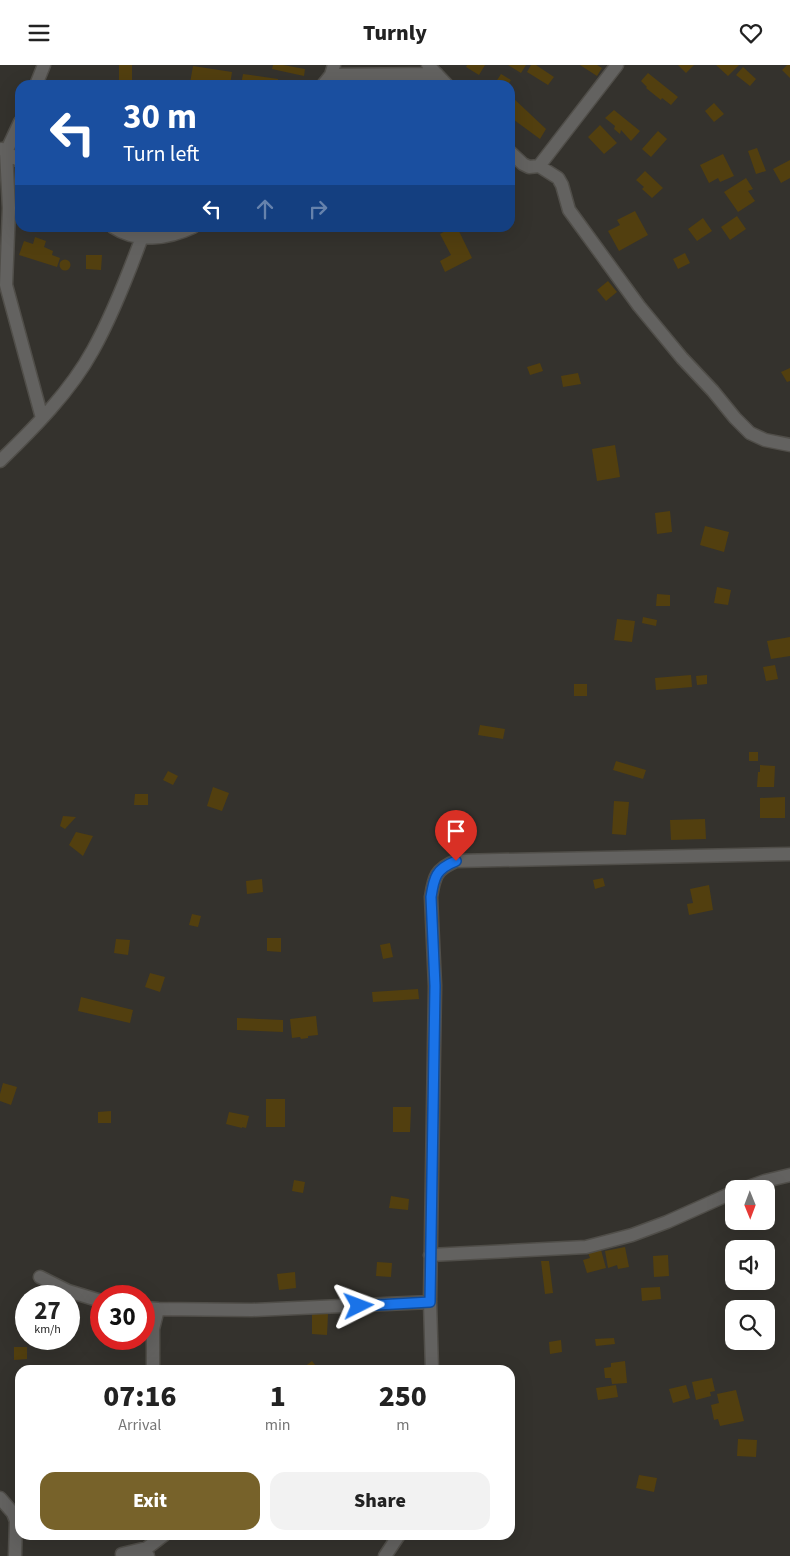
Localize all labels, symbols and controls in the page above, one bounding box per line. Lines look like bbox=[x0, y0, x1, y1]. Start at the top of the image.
text: Turnly bbox=[363, 17, 427, 49]
icon: menu bbox=[25, 19, 53, 47]
icon: heart bbox=[737, 19, 765, 47]
text: 30 m bbox=[123, 92, 197, 142]
icon: left bbox=[40, 100, 105, 165]
text: Turn left bbox=[123, 138, 199, 170]
icon: left bbox=[198, 195, 226, 223]
icon: ahead bbox=[251, 195, 279, 223]
icon: right bbox=[304, 195, 332, 223]
pin bbox=[435, 810, 477, 861]
icon: arrive bbox=[442, 817, 470, 845]
north arrow bbox=[725, 1180, 775, 1230]
map controls bbox=[725, 1180, 775, 1350]
button: sound bbox=[725, 1240, 775, 1290]
position arrow bbox=[332, 1279, 384, 1331]
speed limit sign: 30 bbox=[90, 1285, 155, 1350]
text: 27 bbox=[34, 1293, 61, 1329]
button: search bbox=[725, 1300, 775, 1350]
text: km/h bbox=[34, 1321, 61, 1338]
text: 07:16 bbox=[103, 1375, 177, 1418]
text: 1 bbox=[270, 1375, 286, 1418]
text: 250 bbox=[379, 1375, 427, 1418]
text: Arrival bbox=[118, 1414, 161, 1436]
text: min bbox=[265, 1414, 291, 1436]
text: m bbox=[396, 1414, 409, 1436]
button: Exit bbox=[40, 1472, 260, 1530]
button: Share bbox=[270, 1472, 490, 1530]

